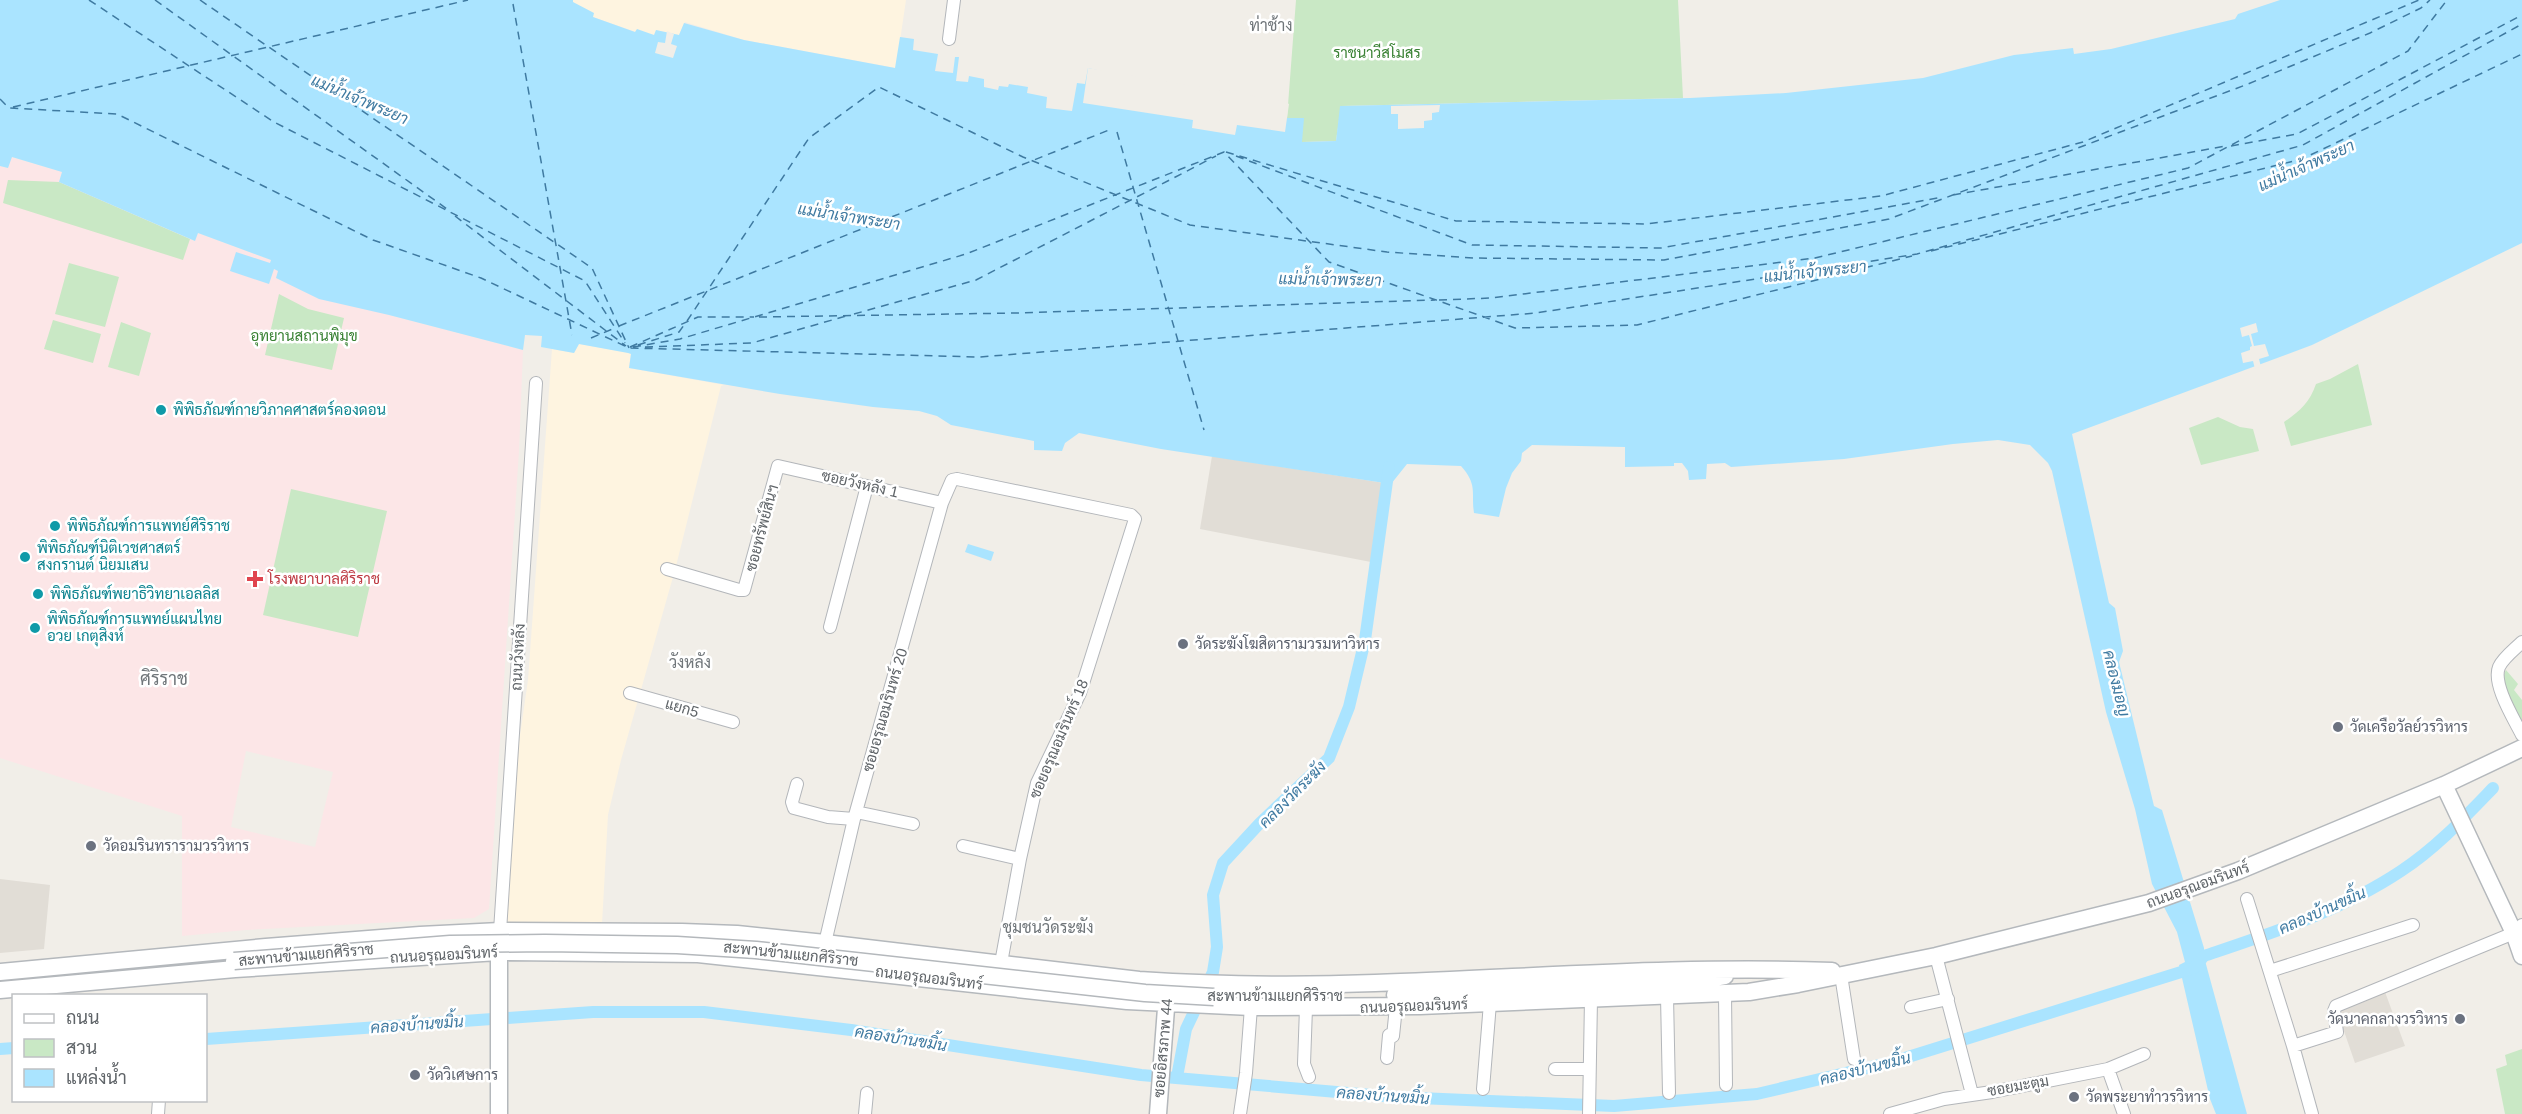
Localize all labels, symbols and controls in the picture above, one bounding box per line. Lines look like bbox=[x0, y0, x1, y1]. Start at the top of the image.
district label: ท่าช้าง bbox=[1250, 15, 1293, 34]
park label: ราชนาวีสโมสร bbox=[1333, 43, 1421, 61]
water label: แม่น้ำเจ้าพระยา bbox=[309, 66, 413, 128]
water label: แม่น้ำเจ้าพระยา bbox=[2253, 131, 2357, 194]
water label: แม่น้ำเจ้าพระยา bbox=[797, 194, 902, 233]
water label: แม่น้ำเจ้าพระยา bbox=[1762, 252, 1868, 285]
water label: แม่น้ำเจ้าพระยา bbox=[1278, 264, 1382, 289]
park label: อุทยานสถานพิมุข bbox=[250, 327, 358, 347]
place label: พิพิธภัณฑ์กายวิภาคศาสตร์คองดอน bbox=[173, 400, 386, 418]
marker: พิพิธภัณฑ์กายวิภาคศาสตร์คองดอน bbox=[154, 403, 168, 417]
street label: ซอยวังหลัง 1 bbox=[820, 466, 900, 501]
street label: ซอยทรัพย์สินฯ bbox=[741, 482, 781, 573]
place label: พิพิธภัณฑ์การแพทย์ศิริราช bbox=[67, 516, 230, 534]
marker: พิพิธภัณฑ์การแพทย์ศิริราช bbox=[48, 519, 62, 533]
place label: พิพิธภัณฑ์นิติเวชศาสตร์ สงกรานต์ นิยมเสน bbox=[37, 538, 181, 573]
marker: พิพิธภัณฑ์นิติเวชศาสตร์ สงกรานต์ นิยมเสน bbox=[18, 550, 32, 564]
place label: โรงพยาบาลศิริราช bbox=[267, 569, 380, 587]
marker: โรงพยาบาลศิริราช bbox=[246, 570, 264, 588]
place label: พิพิธภัณฑ์พยาธิวิทยาเอลลิส bbox=[50, 584, 220, 602]
marker: พิพิธภัณฑ์พยาธิวิทยาเอลลิส bbox=[31, 587, 45, 601]
place label: พิพิธภัณฑ์การแพทย์แผนไทย อวย เกตุสิงห์ bbox=[47, 609, 222, 647]
marker: พิพิธภัณฑ์การแพทย์แผนไทย อวย เกตุสิงห์ bbox=[28, 621, 42, 635]
street label: ถนนวังหลัง bbox=[507, 623, 528, 691]
place label: วัดระฆังโฆสิตารามวรมหาวิหาร bbox=[1195, 634, 1380, 652]
marker: วัดระฆังโฆสิตารามวรมหาวิหาร bbox=[1176, 637, 1190, 651]
street label: ซอยอรุณอมรินทร์ 20 bbox=[858, 646, 913, 775]
water label: คลองมอญ bbox=[2099, 648, 2133, 719]
district label: วังหลัง bbox=[669, 652, 711, 671]
district label: ศิริราช bbox=[140, 668, 188, 689]
street label: ซอยอรุณอมรินทร์ 18 bbox=[1025, 676, 1094, 802]
street label: แยก5 bbox=[663, 695, 701, 720]
place label: วัดเครือวัลย์วรวิหาร bbox=[2350, 717, 2468, 735]
marker: วัดเครือวัลย์วรวิหาร bbox=[2331, 720, 2345, 734]
water label: คลองวัดระฆัง bbox=[1254, 756, 1329, 831]
place label: วัดอมรินทรารามวรวิหาร bbox=[103, 837, 249, 854]
marker: วัดอมรินทรารามวรวิหาร bbox=[84, 839, 98, 853]
street label: ถนนอรุณอมรินทร์ bbox=[2144, 857, 2253, 914]
water label: คลองบ้านขมิ้น bbox=[2274, 879, 2368, 937]
district label: ชุมชนวัดระฆัง bbox=[1003, 917, 1093, 939]
street label: สะพานข้ามแยกศิริราช bbox=[723, 937, 859, 969]
street label: สะพานข้ามแยกศิริราช bbox=[238, 939, 374, 969]
street label: ถนนอรุณอมรินทร์ bbox=[389, 942, 499, 969]
street label: ถนนอรุณอมรินทร์ bbox=[874, 961, 984, 996]
street label: สะพานข้ามแยกศิริราช bbox=[1207, 986, 1343, 1004]
legend bbox=[12, 994, 207, 1102]
street label: ถนนอรุณอมรินทร์ bbox=[1360, 994, 1469, 1019]
street label: ซอยอิสรภาพ 44 bbox=[1150, 998, 1175, 1098]
text: ถนน bbox=[66, 1008, 99, 1028]
water label: คลองบ้านขมิ้น bbox=[369, 1008, 464, 1036]
place label: วัดนาคกลางวรวิหาร bbox=[2327, 1010, 2448, 1027]
marker: วัดนาคกลางวรวิหาร bbox=[2453, 1012, 2467, 1026]
water label: คลองบ้านขมิ้น bbox=[853, 1018, 949, 1054]
text: สวน bbox=[66, 1038, 97, 1058]
water label: คลองบ้านขมิ้น bbox=[1816, 1044, 1912, 1088]
text: แหล่งน้ำ bbox=[66, 1062, 127, 1088]
place label: วัดวิเศษการ bbox=[427, 1066, 498, 1083]
marker: วัดวิเศษการ bbox=[408, 1068, 422, 1082]
street label: ซอยมะตูม bbox=[1986, 1072, 2050, 1101]
water label: คลองบ้านขมิ้น bbox=[1336, 1079, 1431, 1107]
place label: วัดพระยาทําวรวิหาร bbox=[2086, 1088, 2208, 1105]
marker: วัดพระยาทําวรวิหาร bbox=[2067, 1090, 2081, 1104]

